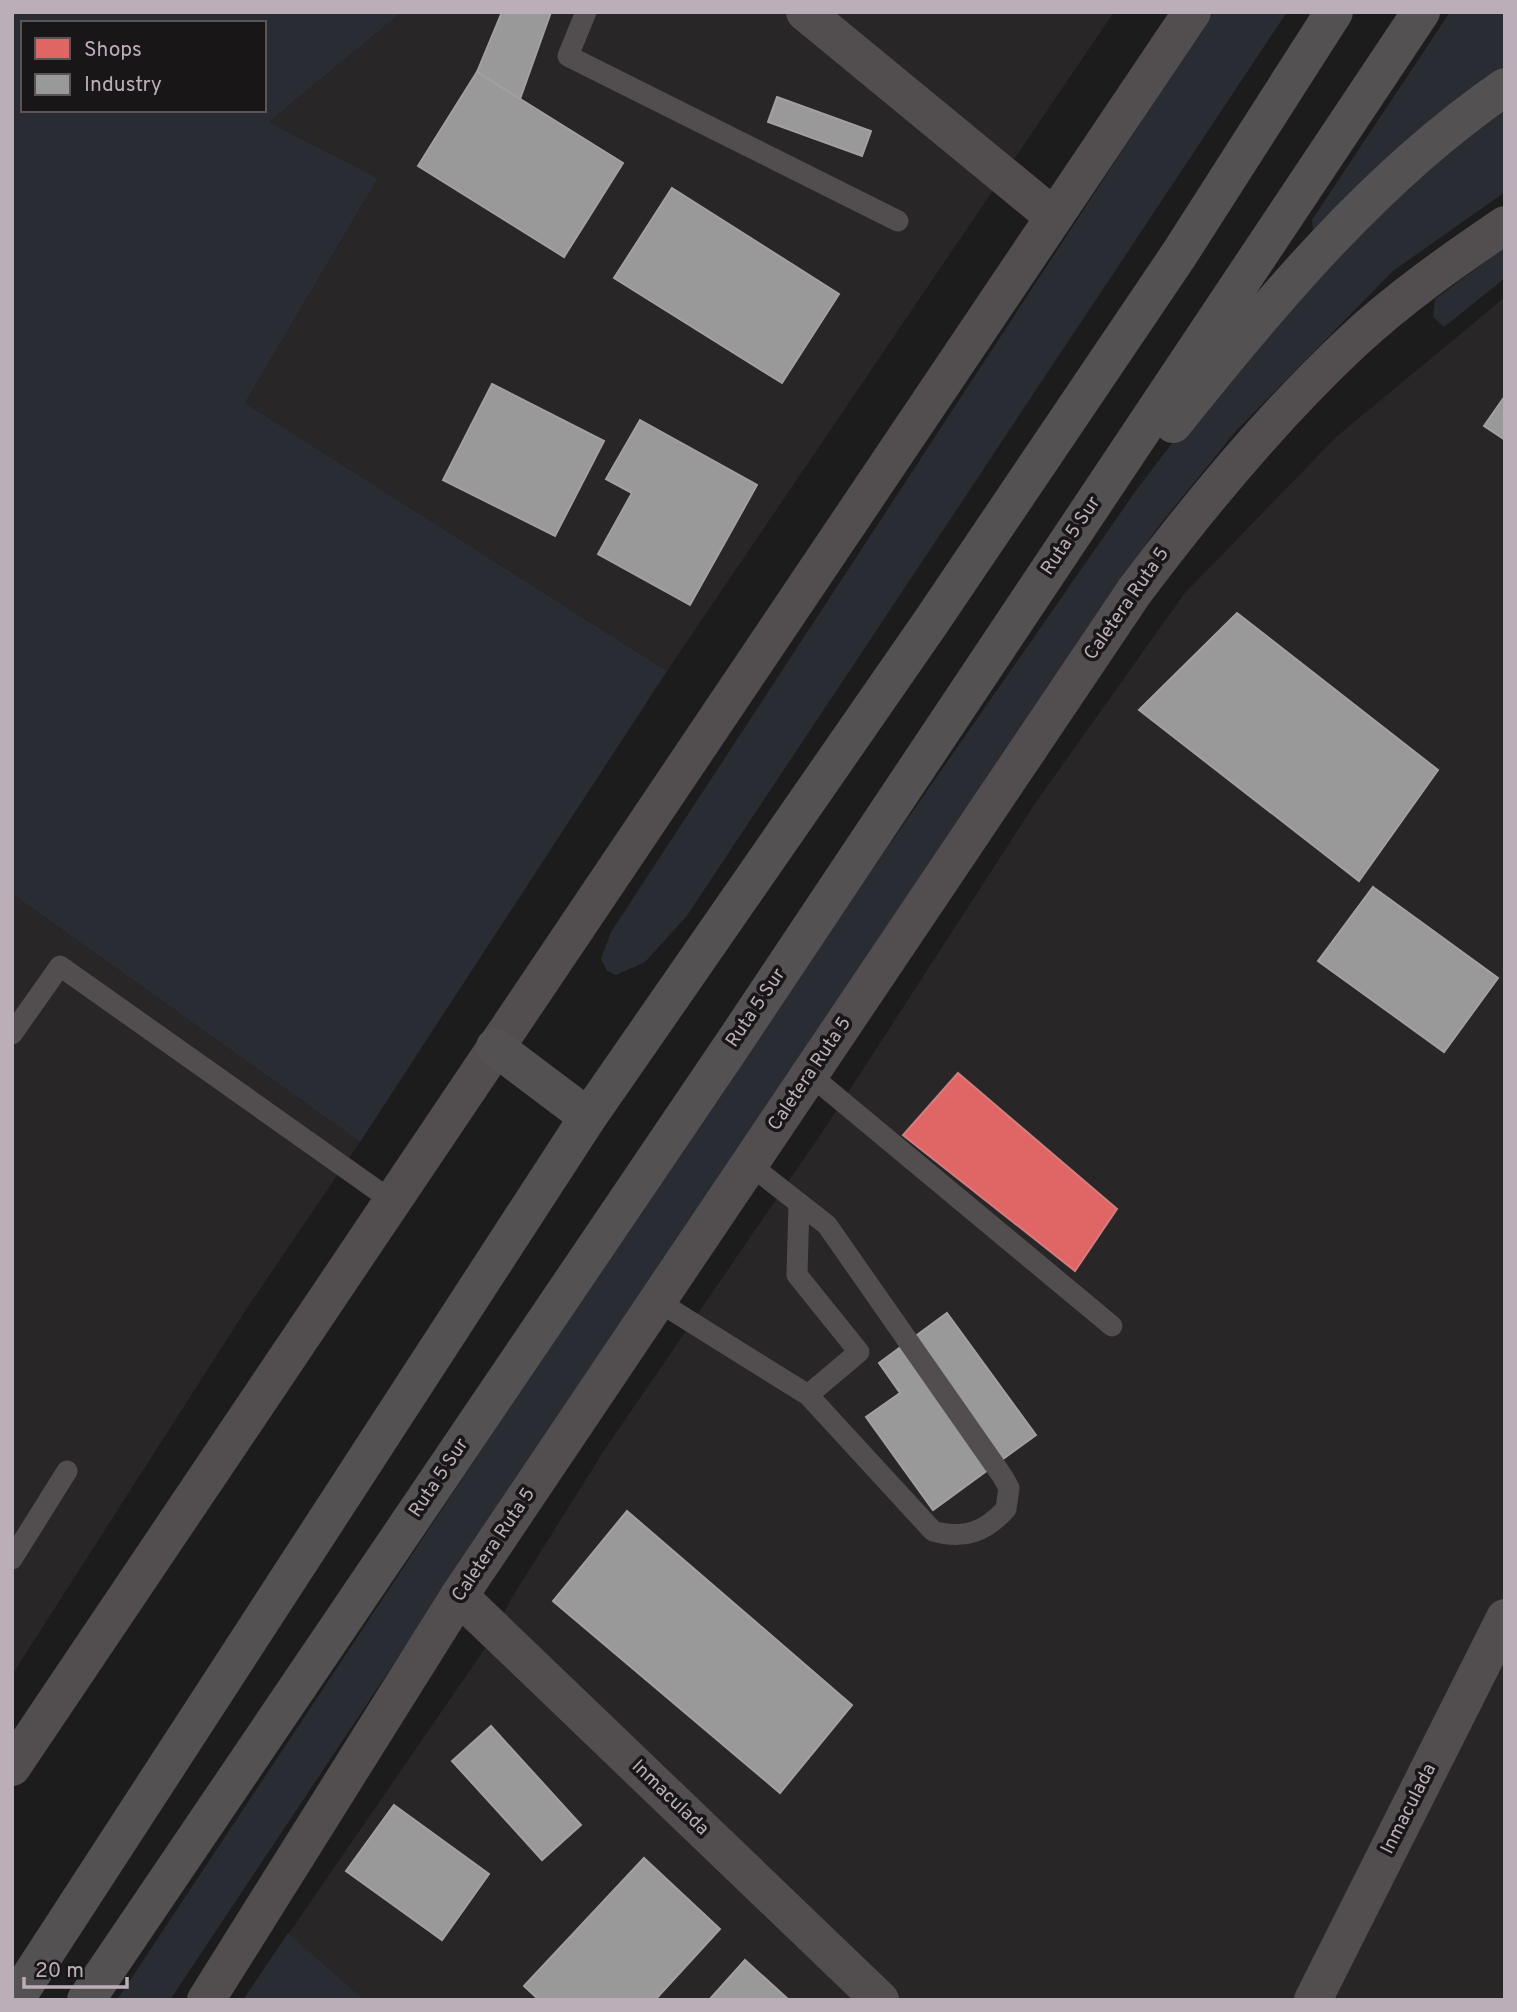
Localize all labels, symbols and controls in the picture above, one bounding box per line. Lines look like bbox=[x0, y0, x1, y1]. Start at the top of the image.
legend bbox=[21, 21, 266, 112]
text: Shops bbox=[84, 37, 142, 64]
text: Industry bbox=[84, 72, 162, 99]
street label: Ruta 5 Sur bbox=[1036, 491, 1107, 580]
street label: Caletera Ruta 5 bbox=[1079, 543, 1175, 665]
street label: Ruta 5 Sur bbox=[721, 963, 792, 1052]
street label: Caletera Ruta 5 bbox=[763, 1012, 857, 1136]
street label: Ruta 5 Sur bbox=[404, 1433, 475, 1522]
street label: Caletera Ruta 5 bbox=[447, 1483, 541, 1607]
street label: Inmaculada bbox=[626, 1755, 714, 1841]
street label: Inmaculada bbox=[1376, 1760, 1442, 1858]
scale bar bbox=[24, 1946, 128, 1990]
text: 20 m bbox=[35, 1958, 84, 1985]

